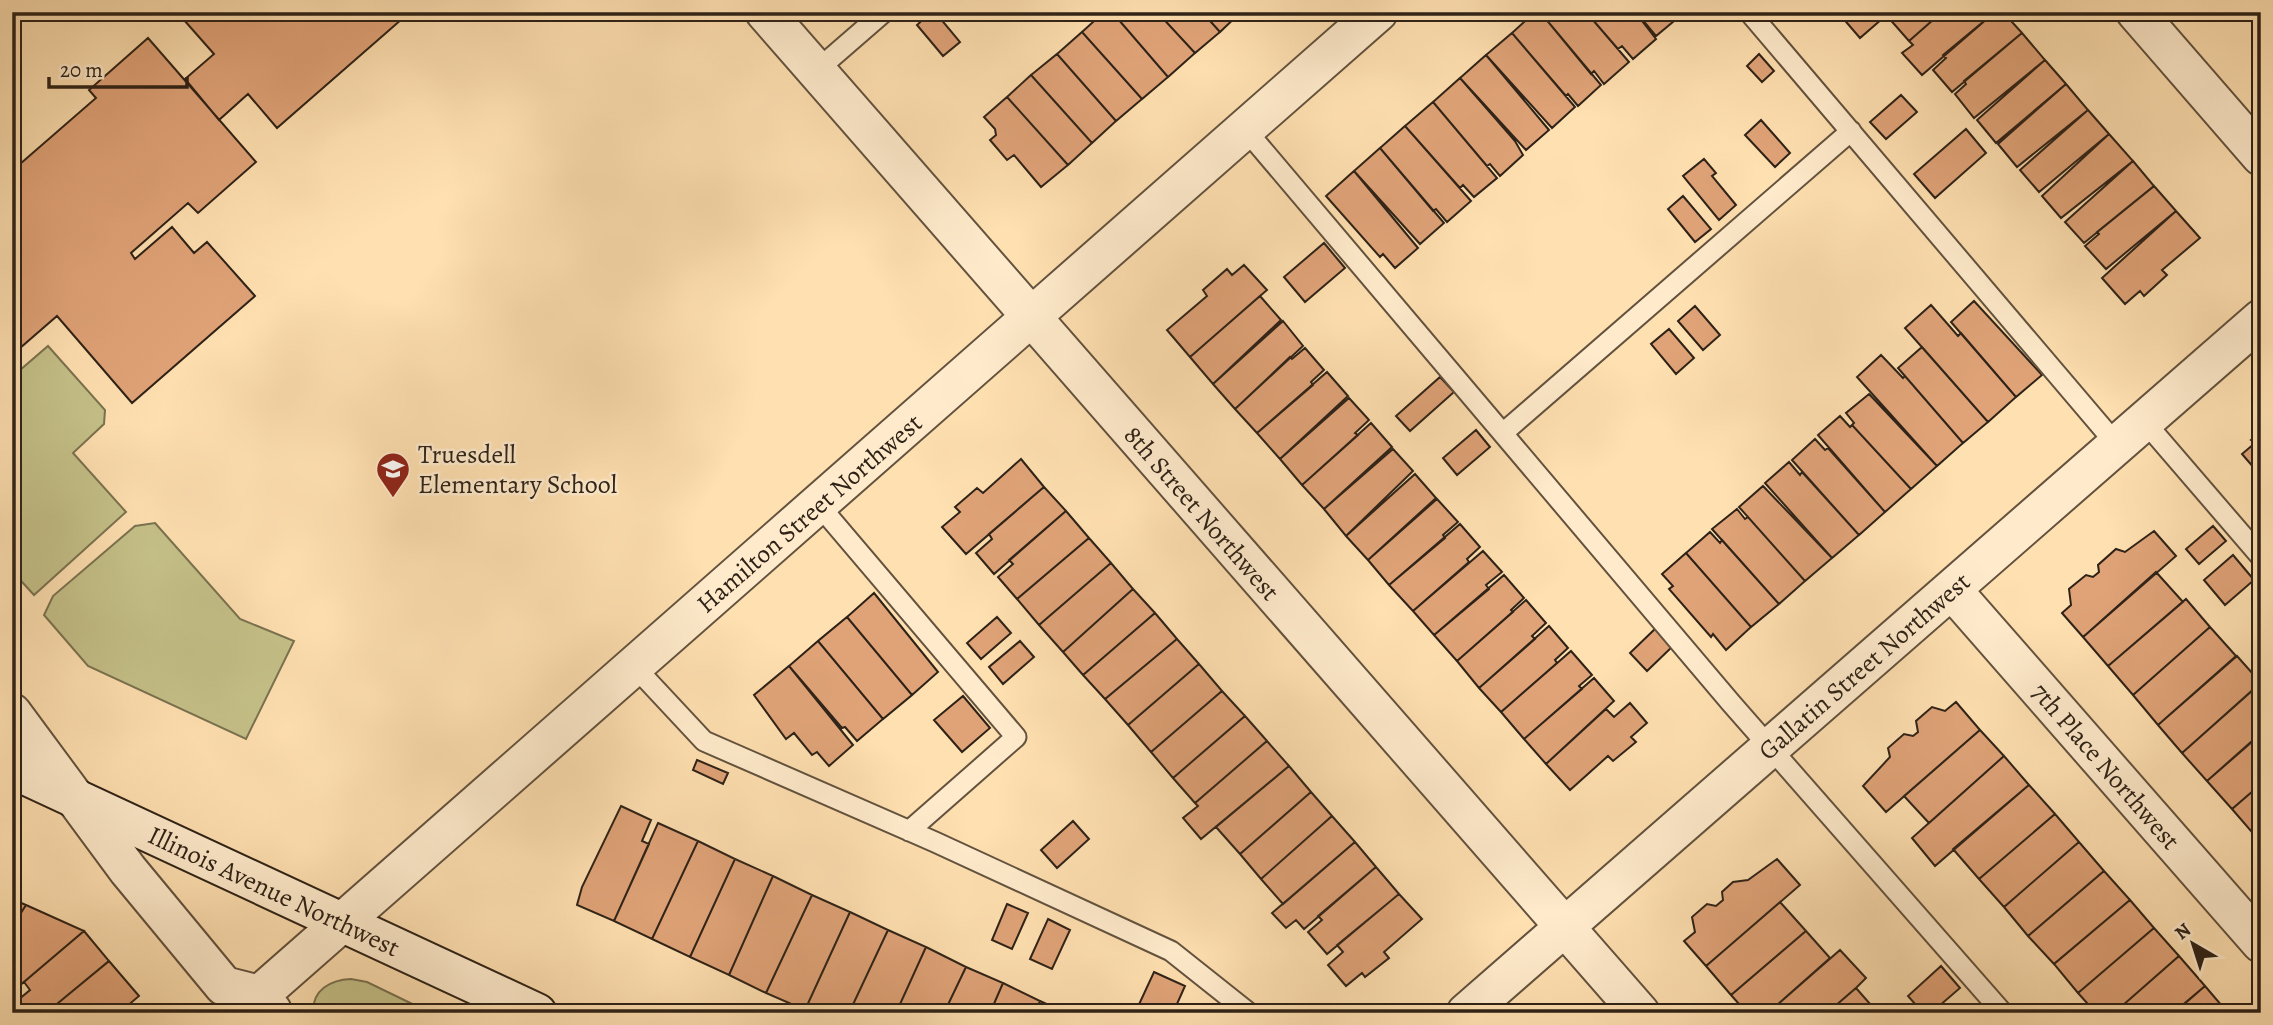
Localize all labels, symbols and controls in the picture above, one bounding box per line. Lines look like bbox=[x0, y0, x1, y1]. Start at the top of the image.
scale bar bbox=[49, 46, 187, 90]
text: 20 m bbox=[60, 56, 103, 84]
street label: Hamilton Street Northwest bbox=[689, 405, 930, 621]
street label: 8th Street Northwest bbox=[1116, 418, 1288, 609]
place label: Truesdell Elementary School bbox=[418, 437, 617, 502]
school or university icon: Truesdell Elementary School bbox=[374, 450, 412, 499]
street label: Gallatin Street Northwest bbox=[1751, 564, 1978, 768]
street label: 7th Place Northwest bbox=[2023, 675, 2188, 858]
street label: Illinois Avenue Northwest bbox=[142, 818, 406, 965]
north arrow bbox=[2158, 909, 2228, 979]
text: N bbox=[2169, 917, 2197, 946]

